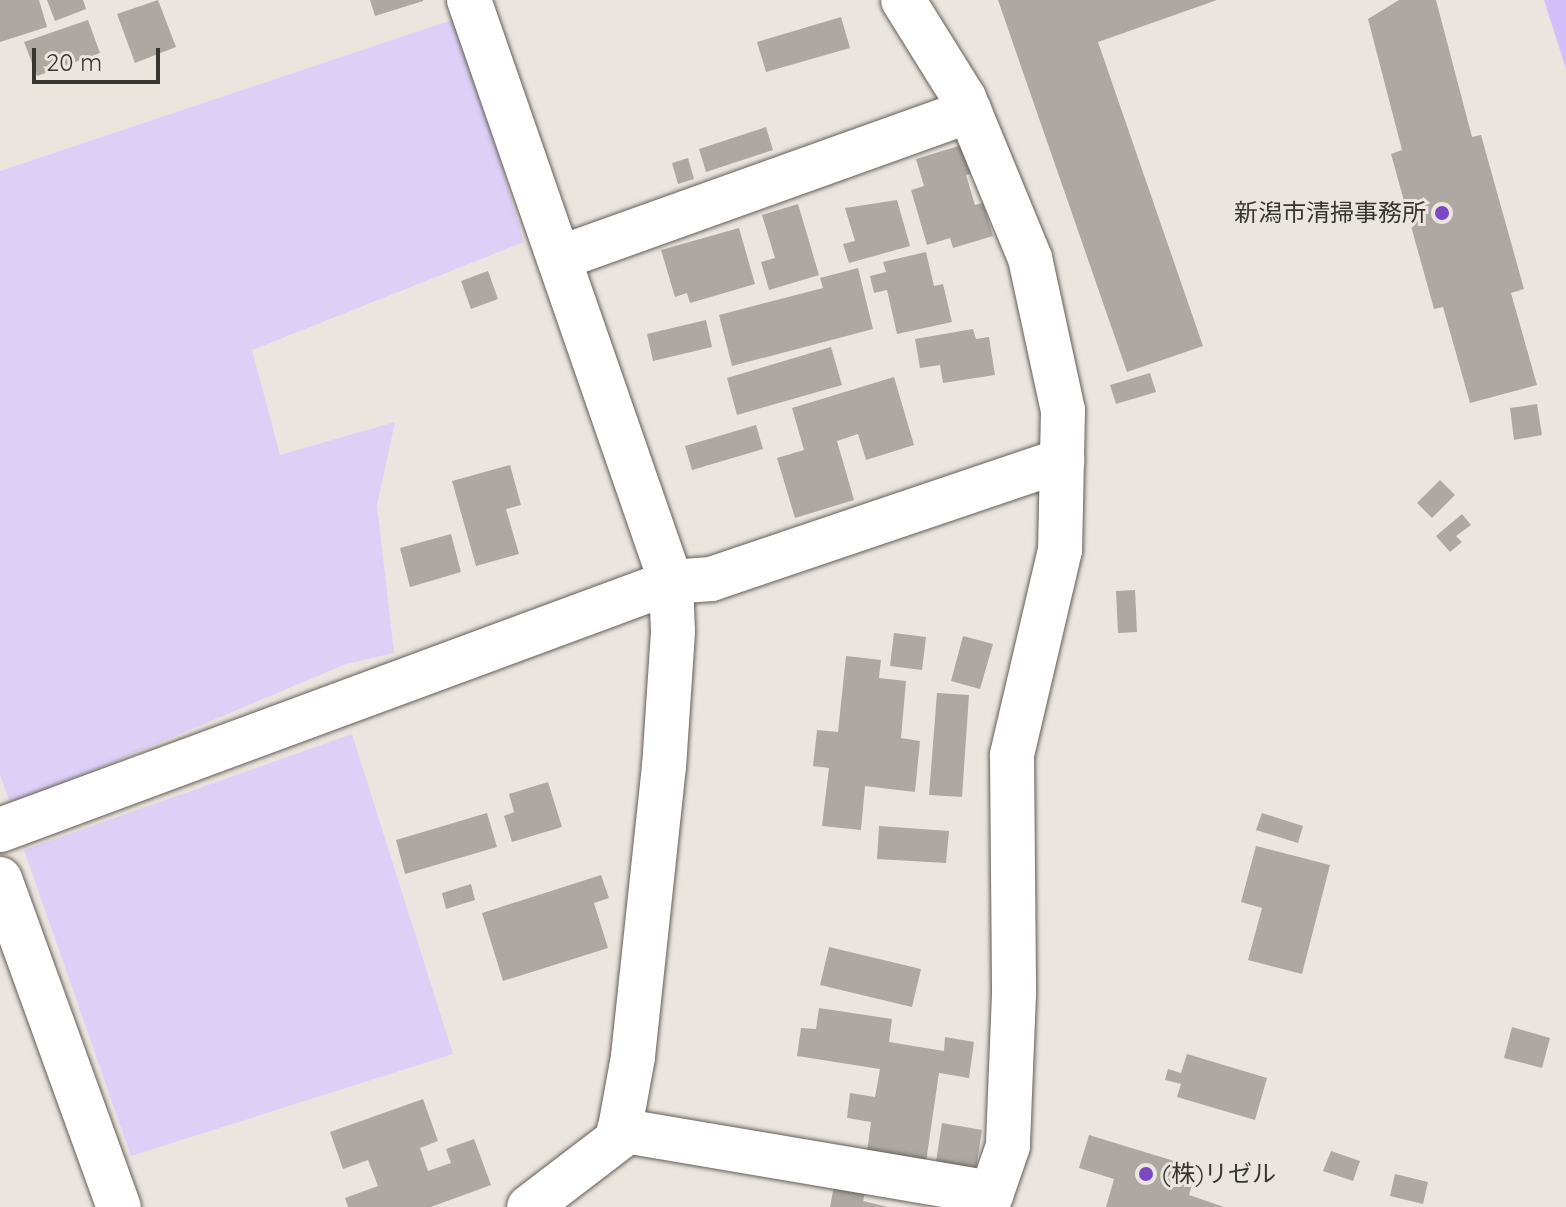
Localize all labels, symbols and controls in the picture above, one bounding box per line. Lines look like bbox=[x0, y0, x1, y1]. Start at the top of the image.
scale bar bbox=[36, 32, 164, 82]
text: 20 m bbox=[46, 47, 102, 77]
place label: 新潟市清掃事務所 bbox=[1234, 199, 1426, 227]
marker: 新潟市清掃事務所 bbox=[1433, 204, 1451, 222]
place label: (株)リゼル bbox=[1162, 1160, 1276, 1188]
marker: (株)リゼル bbox=[1137, 1165, 1155, 1183]

